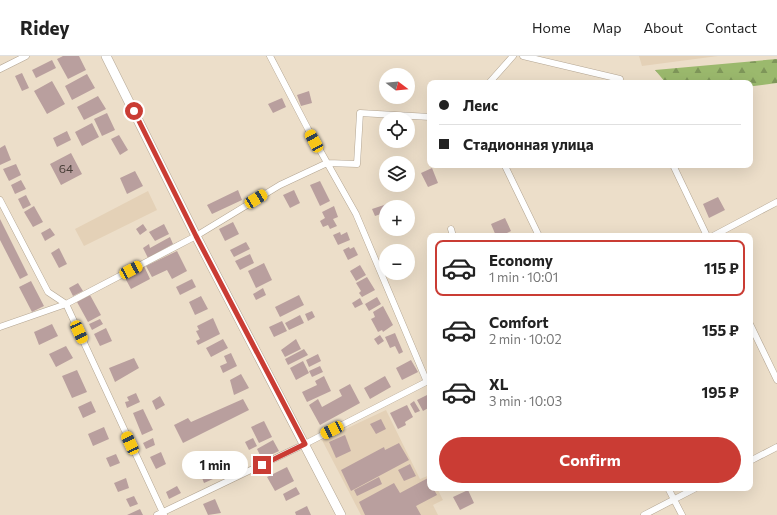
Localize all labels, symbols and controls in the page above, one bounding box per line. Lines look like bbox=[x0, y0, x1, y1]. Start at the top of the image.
text: Ridey bbox=[20, 16, 70, 39]
text: Home bbox=[532, 19, 571, 36]
text: Map bbox=[593, 19, 621, 36]
text: About bbox=[643, 19, 683, 36]
text: Contact bbox=[705, 19, 757, 36]
north arrow bbox=[379, 68, 415, 104]
map controls bbox=[379, 68, 415, 280]
text: Леис bbox=[463, 96, 498, 114]
route start bbox=[125, 102, 143, 120]
button: locate bbox=[379, 112, 415, 148]
car bbox=[303, 128, 325, 154]
text: Стадионная улица bbox=[463, 135, 594, 153]
button: layers bbox=[379, 156, 415, 192]
house number: 64 bbox=[59, 161, 73, 175]
car bbox=[243, 188, 269, 210]
button: + bbox=[379, 200, 415, 236]
button: − bbox=[379, 244, 415, 280]
icon: car bbox=[441, 250, 477, 286]
text: Economy bbox=[489, 251, 553, 269]
car bbox=[118, 259, 144, 281]
text: 115 ₽ bbox=[704, 259, 739, 277]
text: 1 min · 10:01 bbox=[489, 269, 558, 285]
icon: car bbox=[441, 312, 477, 348]
text: Comfort bbox=[489, 313, 549, 331]
car bbox=[68, 319, 90, 345]
text: 155 ₽ bbox=[702, 321, 739, 339]
text: 2 min · 10:02 bbox=[489, 331, 562, 347]
icon: car bbox=[441, 374, 477, 410]
text: XL bbox=[489, 375, 508, 393]
text: 195 ₽ bbox=[701, 383, 739, 401]
text: 3 min · 10:03 bbox=[489, 393, 562, 409]
car bbox=[319, 419, 345, 441]
car bbox=[119, 430, 141, 456]
button: Confirm bbox=[439, 437, 741, 483]
callout: 1 min bbox=[182, 451, 248, 479]
route end bbox=[253, 456, 271, 474]
text: 1 min bbox=[200, 457, 230, 473]

